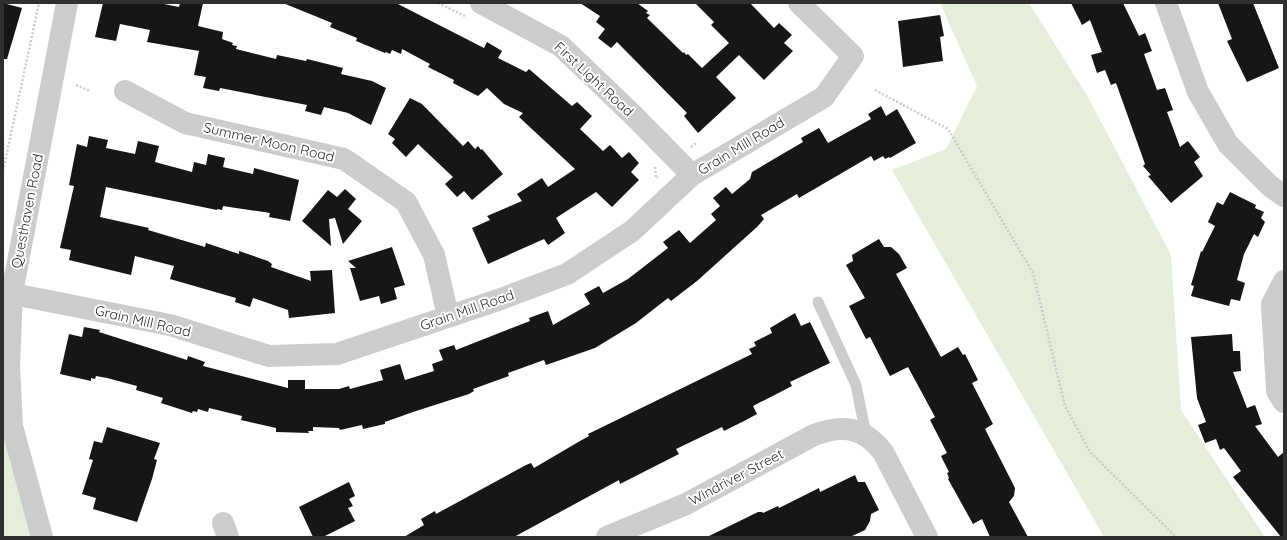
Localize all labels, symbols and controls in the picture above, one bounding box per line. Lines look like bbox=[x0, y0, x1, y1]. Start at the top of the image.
street label: First Light Road bbox=[551, 38, 637, 120]
street label: Grain Mill Road bbox=[694, 113, 788, 179]
street label: Summer Moon Road bbox=[202, 118, 336, 166]
street label: Questhaven Road bbox=[7, 152, 47, 270]
street label: Grain Mill Road bbox=[418, 286, 516, 334]
street label: Grain Mill Road bbox=[93, 301, 193, 341]
street label: Windriver Street bbox=[686, 444, 786, 509]

